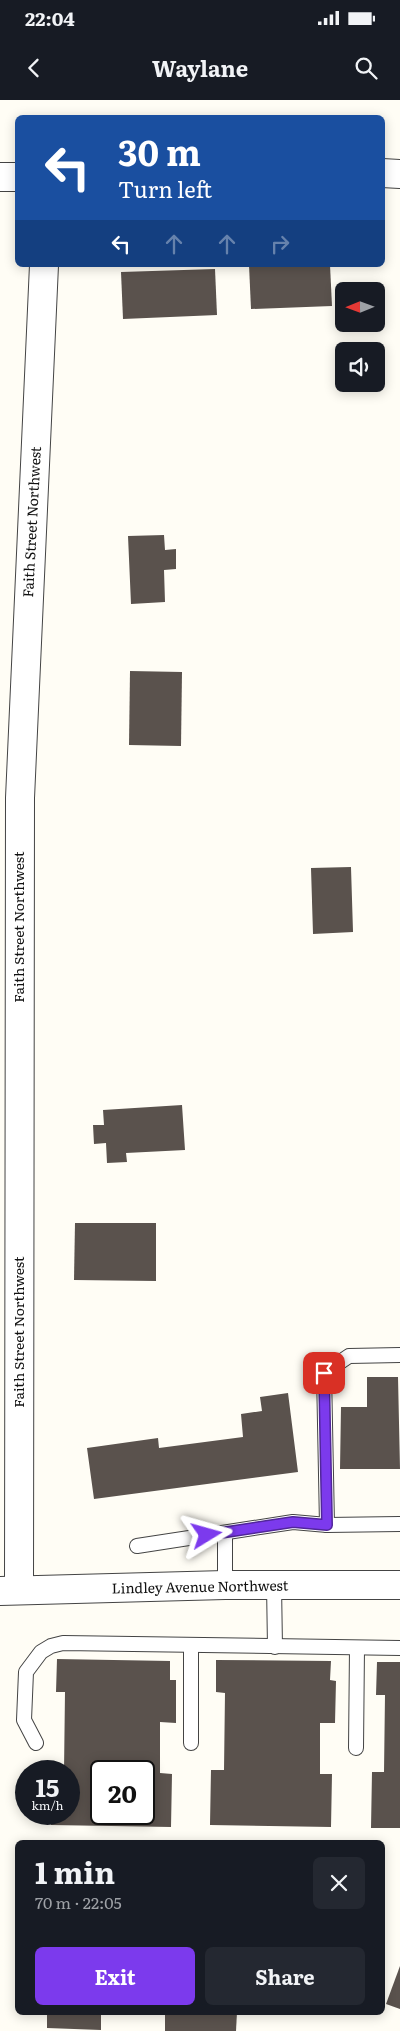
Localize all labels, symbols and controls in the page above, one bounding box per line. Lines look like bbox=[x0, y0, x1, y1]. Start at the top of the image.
text: 22:04 bbox=[25, 4, 75, 32]
text: Waylane bbox=[152, 51, 248, 84]
icon: back bbox=[20, 54, 48, 82]
icon: search bbox=[352, 54, 380, 82]
text: 30 m bbox=[118, 125, 201, 177]
icon: left bbox=[35, 135, 100, 200]
text: Turn left bbox=[118, 172, 212, 205]
icon: left bbox=[107, 230, 135, 258]
icon: ahead bbox=[160, 230, 188, 258]
icon: ahead bbox=[213, 230, 241, 258]
icon: right bbox=[266, 230, 294, 258]
north arrow bbox=[335, 282, 385, 332]
map controls bbox=[335, 282, 385, 392]
button: sound bbox=[335, 342, 385, 392]
street label: Faith Street Northwest bbox=[17, 446, 45, 598]
street label: Faith Street Northwest bbox=[8, 851, 28, 1003]
street label: Faith Street Northwest bbox=[8, 1256, 28, 1408]
pin bbox=[303, 1352, 345, 1394]
icon: arrive bbox=[310, 1359, 338, 1387]
position arrow bbox=[180, 1508, 232, 1560]
street label: Lindley Avenue Northwest bbox=[112, 1574, 289, 1598]
speed limit sign: 20 bbox=[90, 1760, 155, 1825]
text: 15 bbox=[36, 1768, 59, 1805]
text: km/h bbox=[32, 1796, 63, 1814]
text: 1 min bbox=[35, 1849, 115, 1893]
button: close bbox=[313, 1857, 365, 1909]
text: 70 m · 22:05 bbox=[35, 1890, 122, 1914]
button: Exit bbox=[35, 1947, 195, 2005]
button: Share bbox=[205, 1947, 365, 2005]

